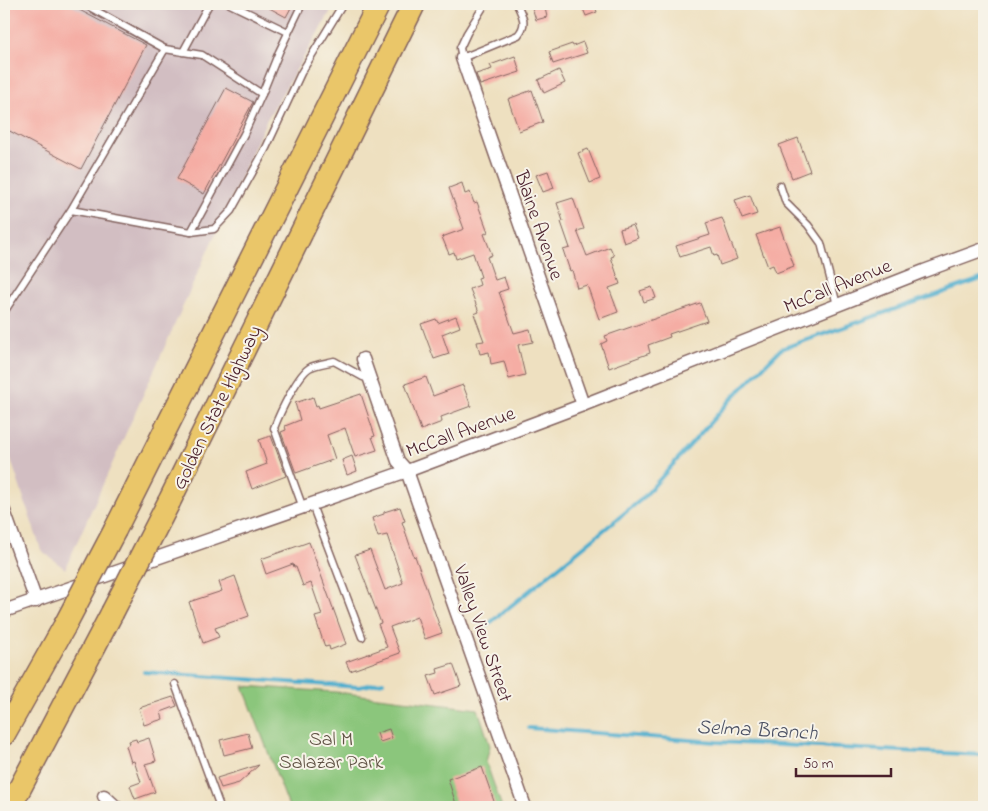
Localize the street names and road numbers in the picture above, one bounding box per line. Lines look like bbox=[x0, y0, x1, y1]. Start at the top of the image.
street label: Blaine Avenue bbox=[505, 166, 570, 284]
street label: McCall Avenue bbox=[780, 252, 896, 322]
street label: Golden State Highway bbox=[166, 321, 272, 496]
street label: McCall Avenue bbox=[402, 400, 520, 467]
street label: Valley View Street bbox=[444, 560, 519, 707]

